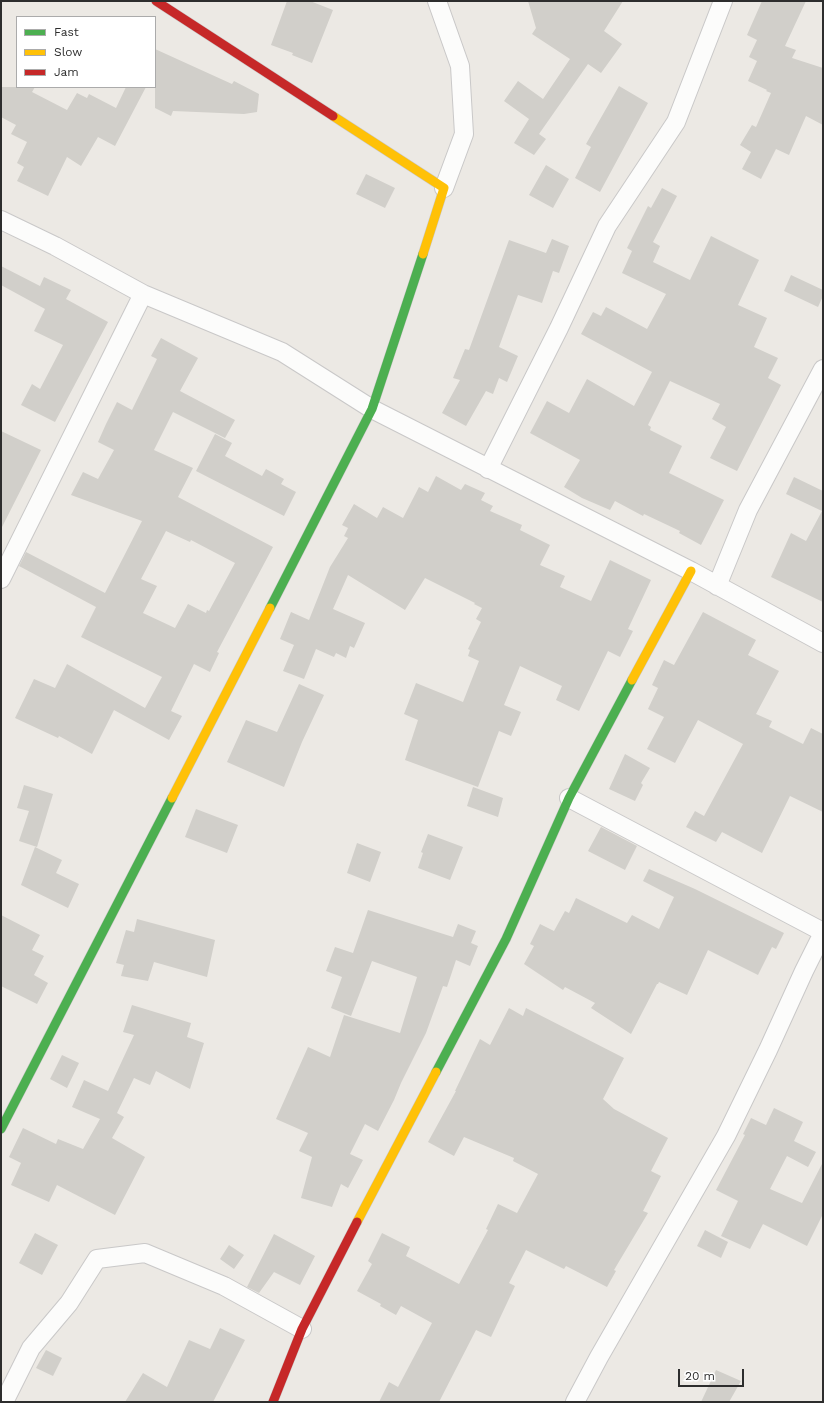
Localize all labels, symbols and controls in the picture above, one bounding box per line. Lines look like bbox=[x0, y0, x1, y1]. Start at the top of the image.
legend bbox=[16, 16, 156, 88]
text: Fast bbox=[54, 25, 79, 39]
text: Slow bbox=[54, 45, 82, 59]
text: Jam bbox=[54, 65, 79, 79]
scale bar bbox=[680, 1361, 746, 1387]
text: 20 m bbox=[685, 1369, 715, 1383]

